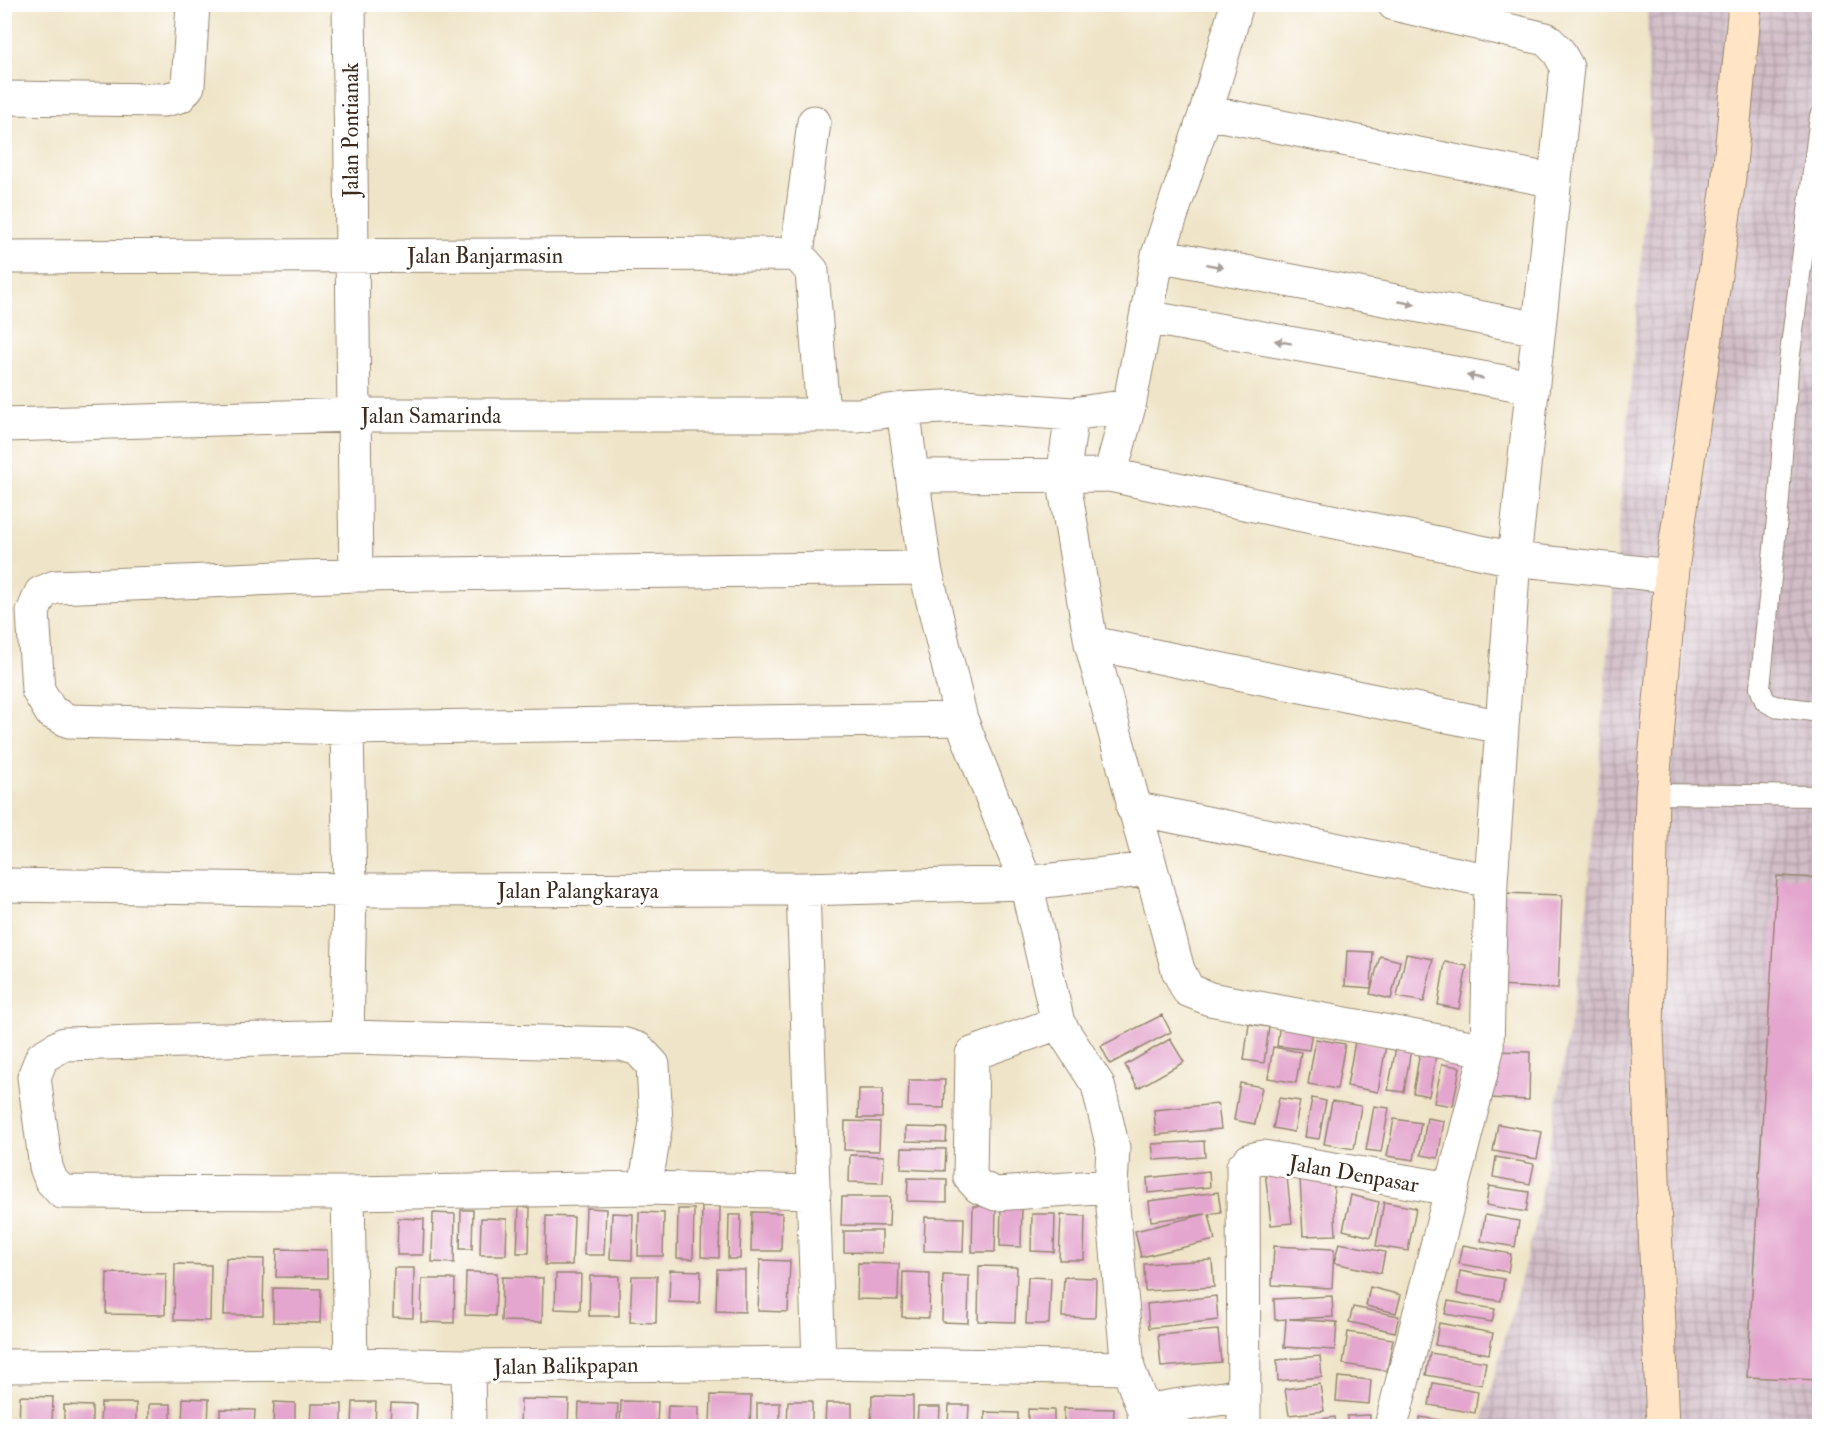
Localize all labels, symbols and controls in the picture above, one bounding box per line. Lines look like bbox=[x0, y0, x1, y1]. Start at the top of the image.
street label: Jalan Pontianak bbox=[337, 62, 365, 199]
street label: Jalan Banjarmasin bbox=[406, 242, 563, 270]
one-way arrow bbox=[1206, 262, 1225, 271]
one-way arrow bbox=[1397, 299, 1416, 308]
one-way arrow bbox=[1273, 337, 1292, 346]
one-way arrow bbox=[1465, 372, 1484, 381]
street label: Jalan Samarinda bbox=[360, 402, 502, 430]
street label: Jalan Palangkaraya bbox=[496, 877, 660, 905]
street label: Jalan Denpasar bbox=[1286, 1149, 1422, 1200]
street label: Jalan Balikpapan bbox=[492, 1351, 639, 1382]

